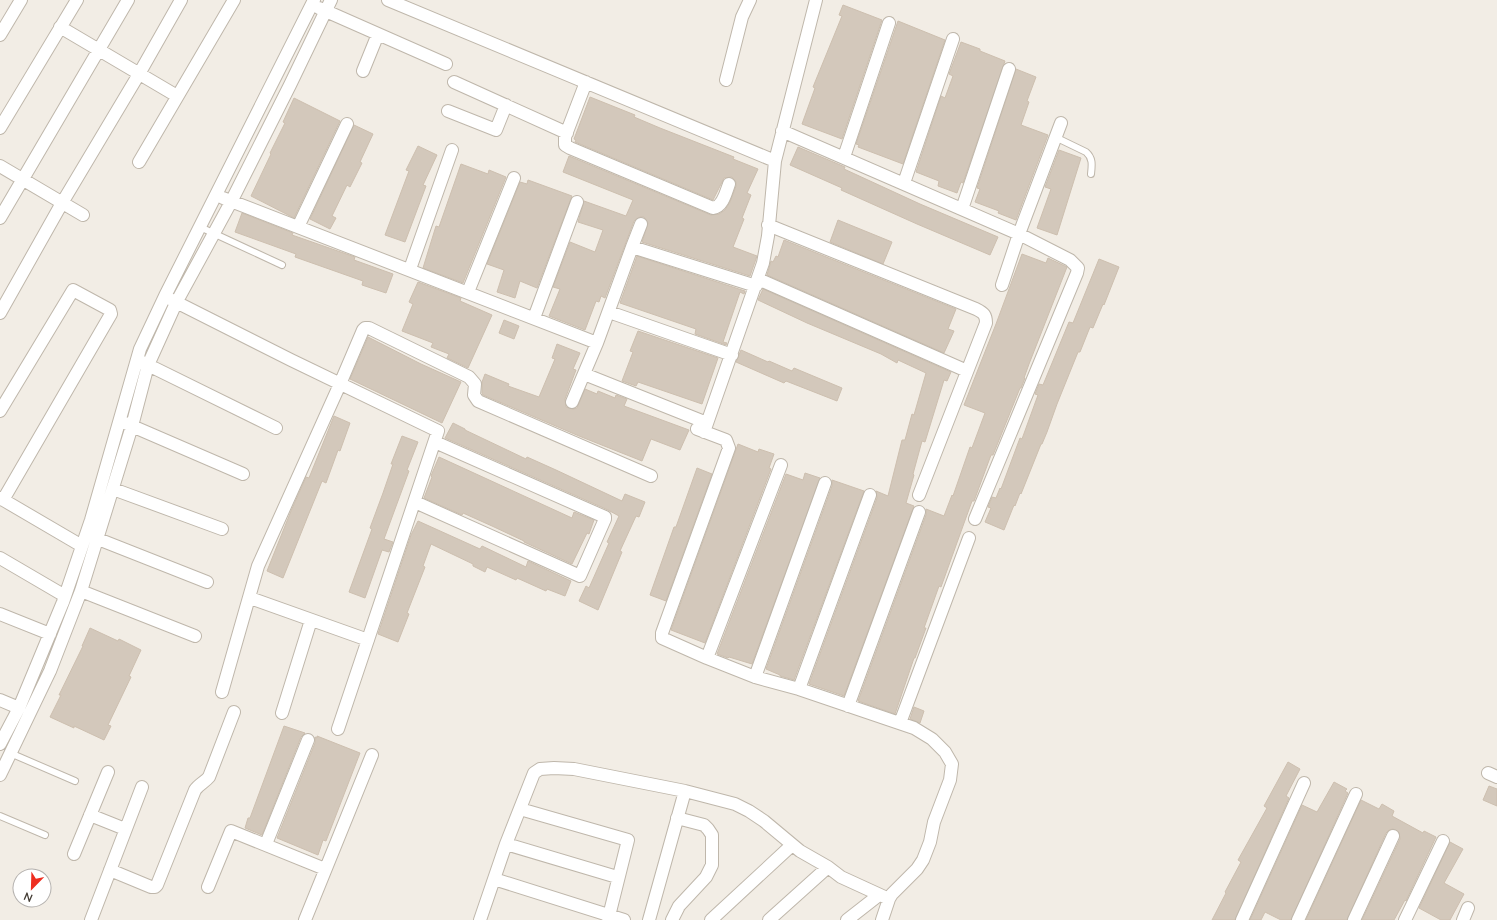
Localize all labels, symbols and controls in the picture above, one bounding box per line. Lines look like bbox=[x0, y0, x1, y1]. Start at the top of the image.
north arrow bbox=[12, 868, 52, 908]
text: N bbox=[22, 889, 35, 905]

